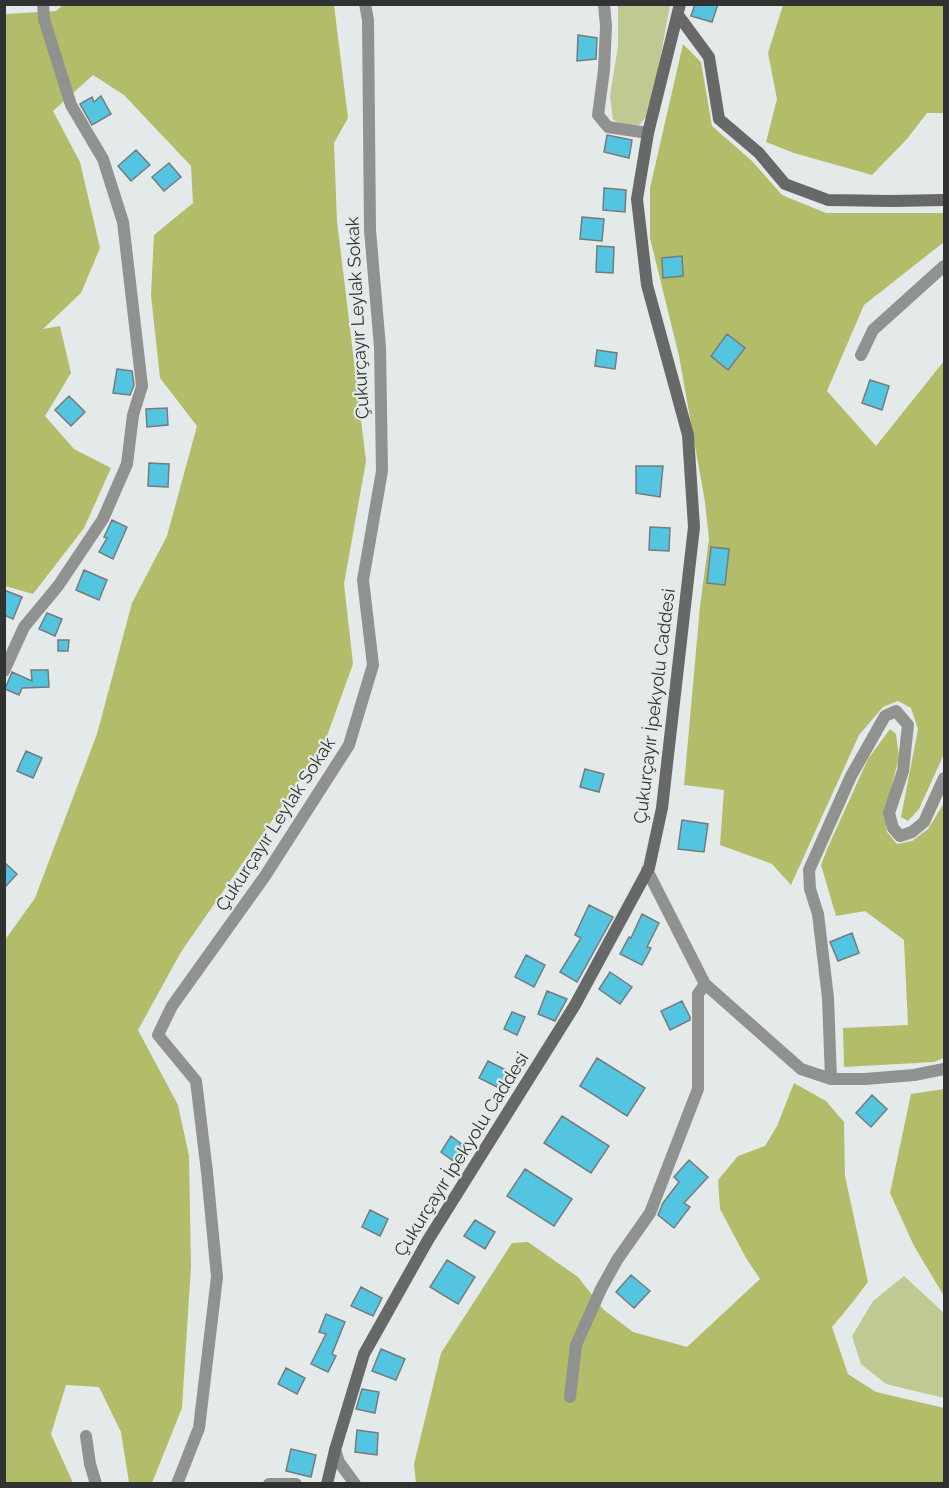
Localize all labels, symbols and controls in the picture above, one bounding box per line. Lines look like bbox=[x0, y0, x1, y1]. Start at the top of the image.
street label: Çukurçayır Leylak Sokak bbox=[341, 216, 373, 420]
street label: Çukurçayır İpekyolu Caddesi bbox=[629, 587, 679, 825]
street label: Çukurçayır Leylak Sokak bbox=[211, 733, 339, 915]
street label: Çukurçayır İpekyolu Caddesi bbox=[389, 1048, 533, 1260]

